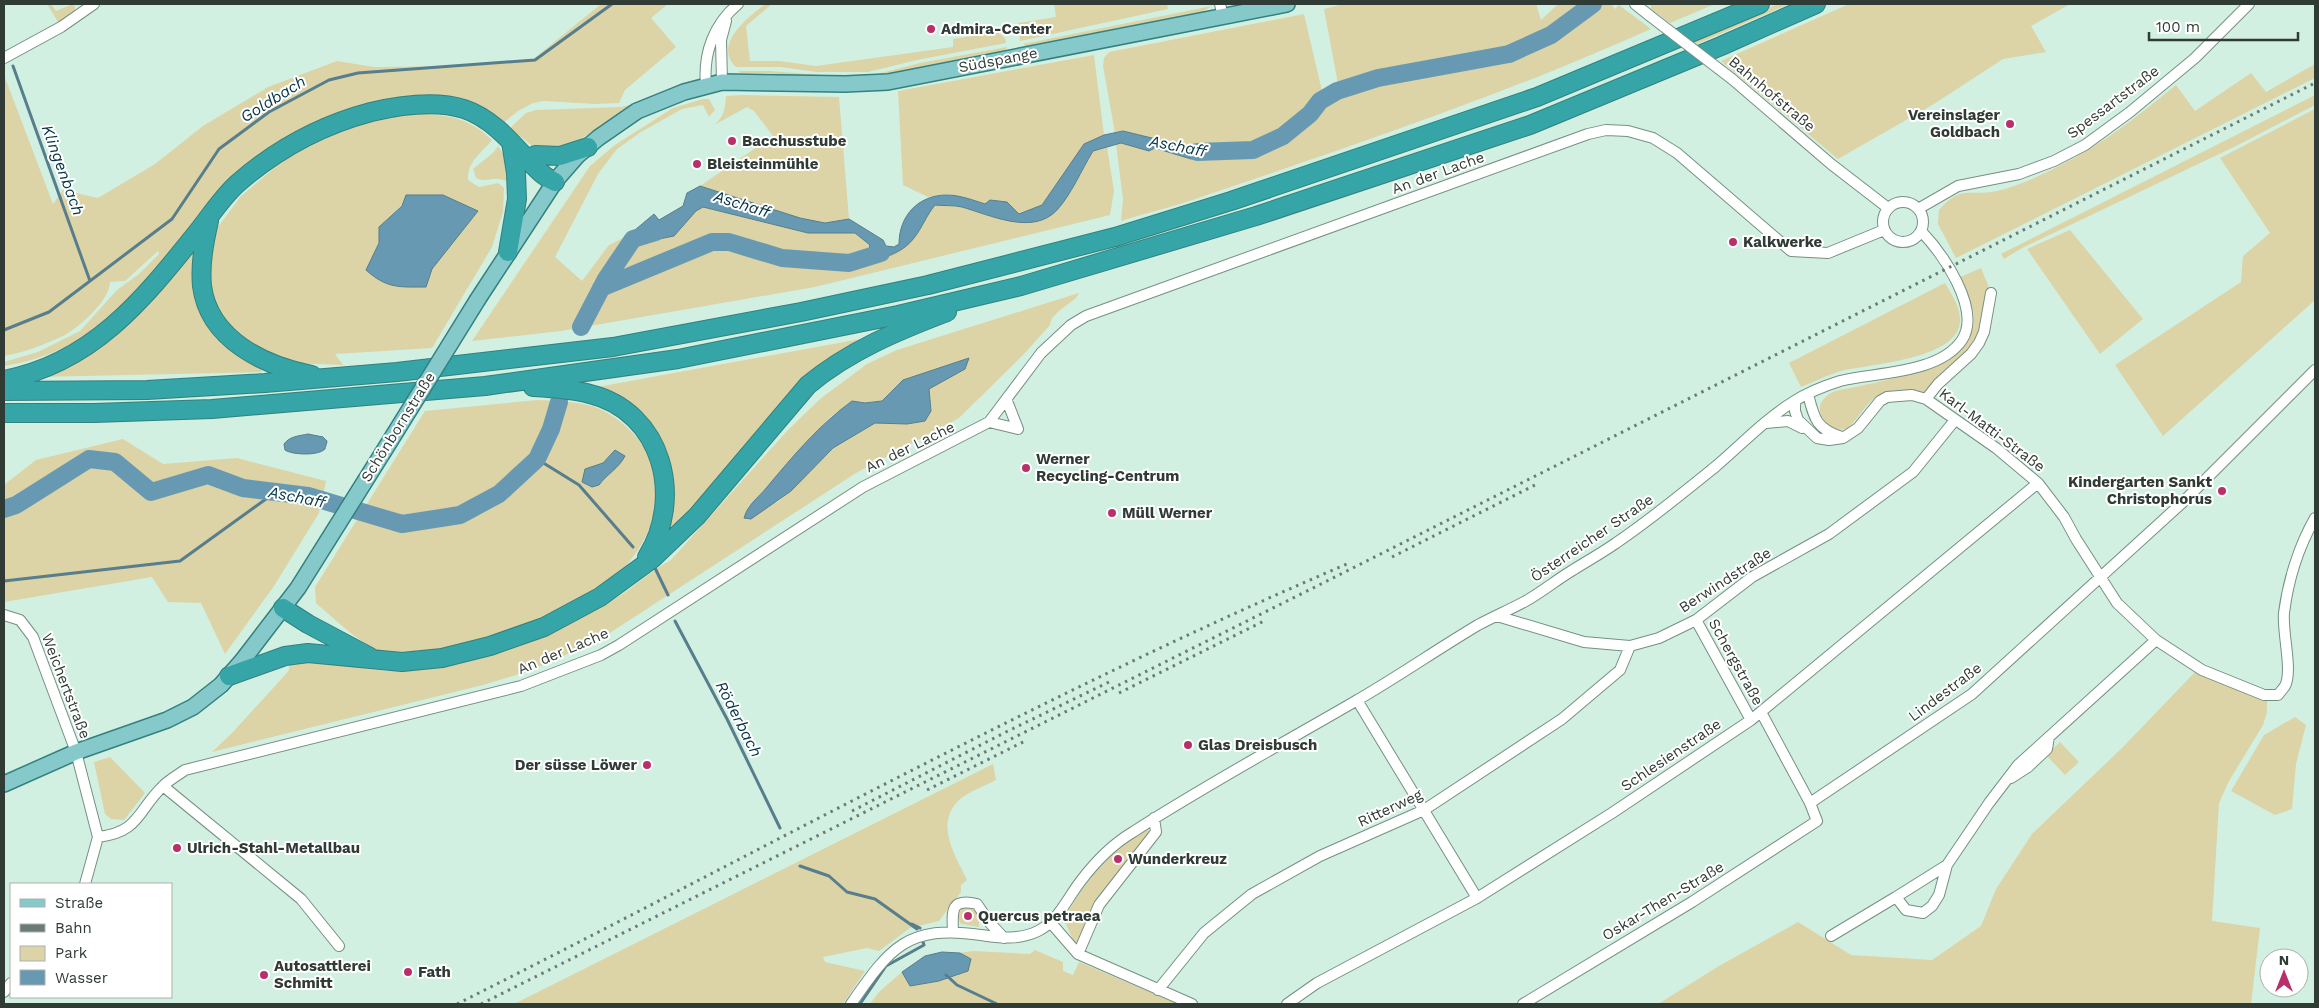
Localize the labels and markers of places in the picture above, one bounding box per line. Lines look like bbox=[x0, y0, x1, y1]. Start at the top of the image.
place label: Admira-Center bbox=[941, 20, 1052, 38]
marker: Admira-Center bbox=[925, 23, 937, 35]
place label: Vereinslager Goldbach bbox=[1908, 106, 2001, 141]
marker: Vereinslager Goldbach bbox=[2004, 118, 2016, 130]
place label: Bacchusstube bbox=[742, 132, 847, 150]
marker: Bacchusstube bbox=[726, 135, 738, 147]
place label: Bleisteinmühle bbox=[707, 155, 819, 173]
marker: Bleisteinmühle bbox=[691, 158, 703, 170]
place label: Kalkwerke bbox=[1743, 233, 1823, 251]
marker: Kalkwerke bbox=[1727, 236, 1739, 248]
place label: Werner Recycling-Centrum bbox=[1036, 450, 1179, 485]
marker: Werner Recycling-Centrum bbox=[1020, 462, 1032, 474]
place label: Kindergarten Sankt Christophorus bbox=[2068, 473, 2212, 508]
marker: Kindergarten Sankt Christophorus bbox=[2216, 485, 2228, 497]
place label: Müll Werner bbox=[1122, 504, 1213, 522]
marker: Müll Werner bbox=[1106, 507, 1118, 519]
place label: Glas Dreisbusch bbox=[1198, 736, 1317, 754]
marker: Glas Dreisbusch bbox=[1182, 739, 1194, 751]
place label: Der süsse Löwer bbox=[515, 756, 638, 774]
marker: Der süsse Löwer bbox=[641, 759, 653, 771]
place label: Ulrich-Stahl-Metallbau bbox=[187, 839, 360, 857]
marker: Ulrich-Stahl-Metallbau bbox=[171, 842, 183, 854]
place label: Wunderkreuz bbox=[1128, 850, 1227, 868]
marker: Wunderkreuz bbox=[1112, 853, 1124, 865]
place label: Quercus petraea bbox=[978, 907, 1101, 925]
marker: Quercus petraea bbox=[962, 910, 974, 922]
place label: Autosattlerei Schmitt bbox=[274, 957, 371, 992]
place label: Fath bbox=[418, 963, 451, 981]
marker: Fath bbox=[402, 966, 414, 978]
marker: Autosattlerei Schmitt bbox=[258, 969, 270, 981]

